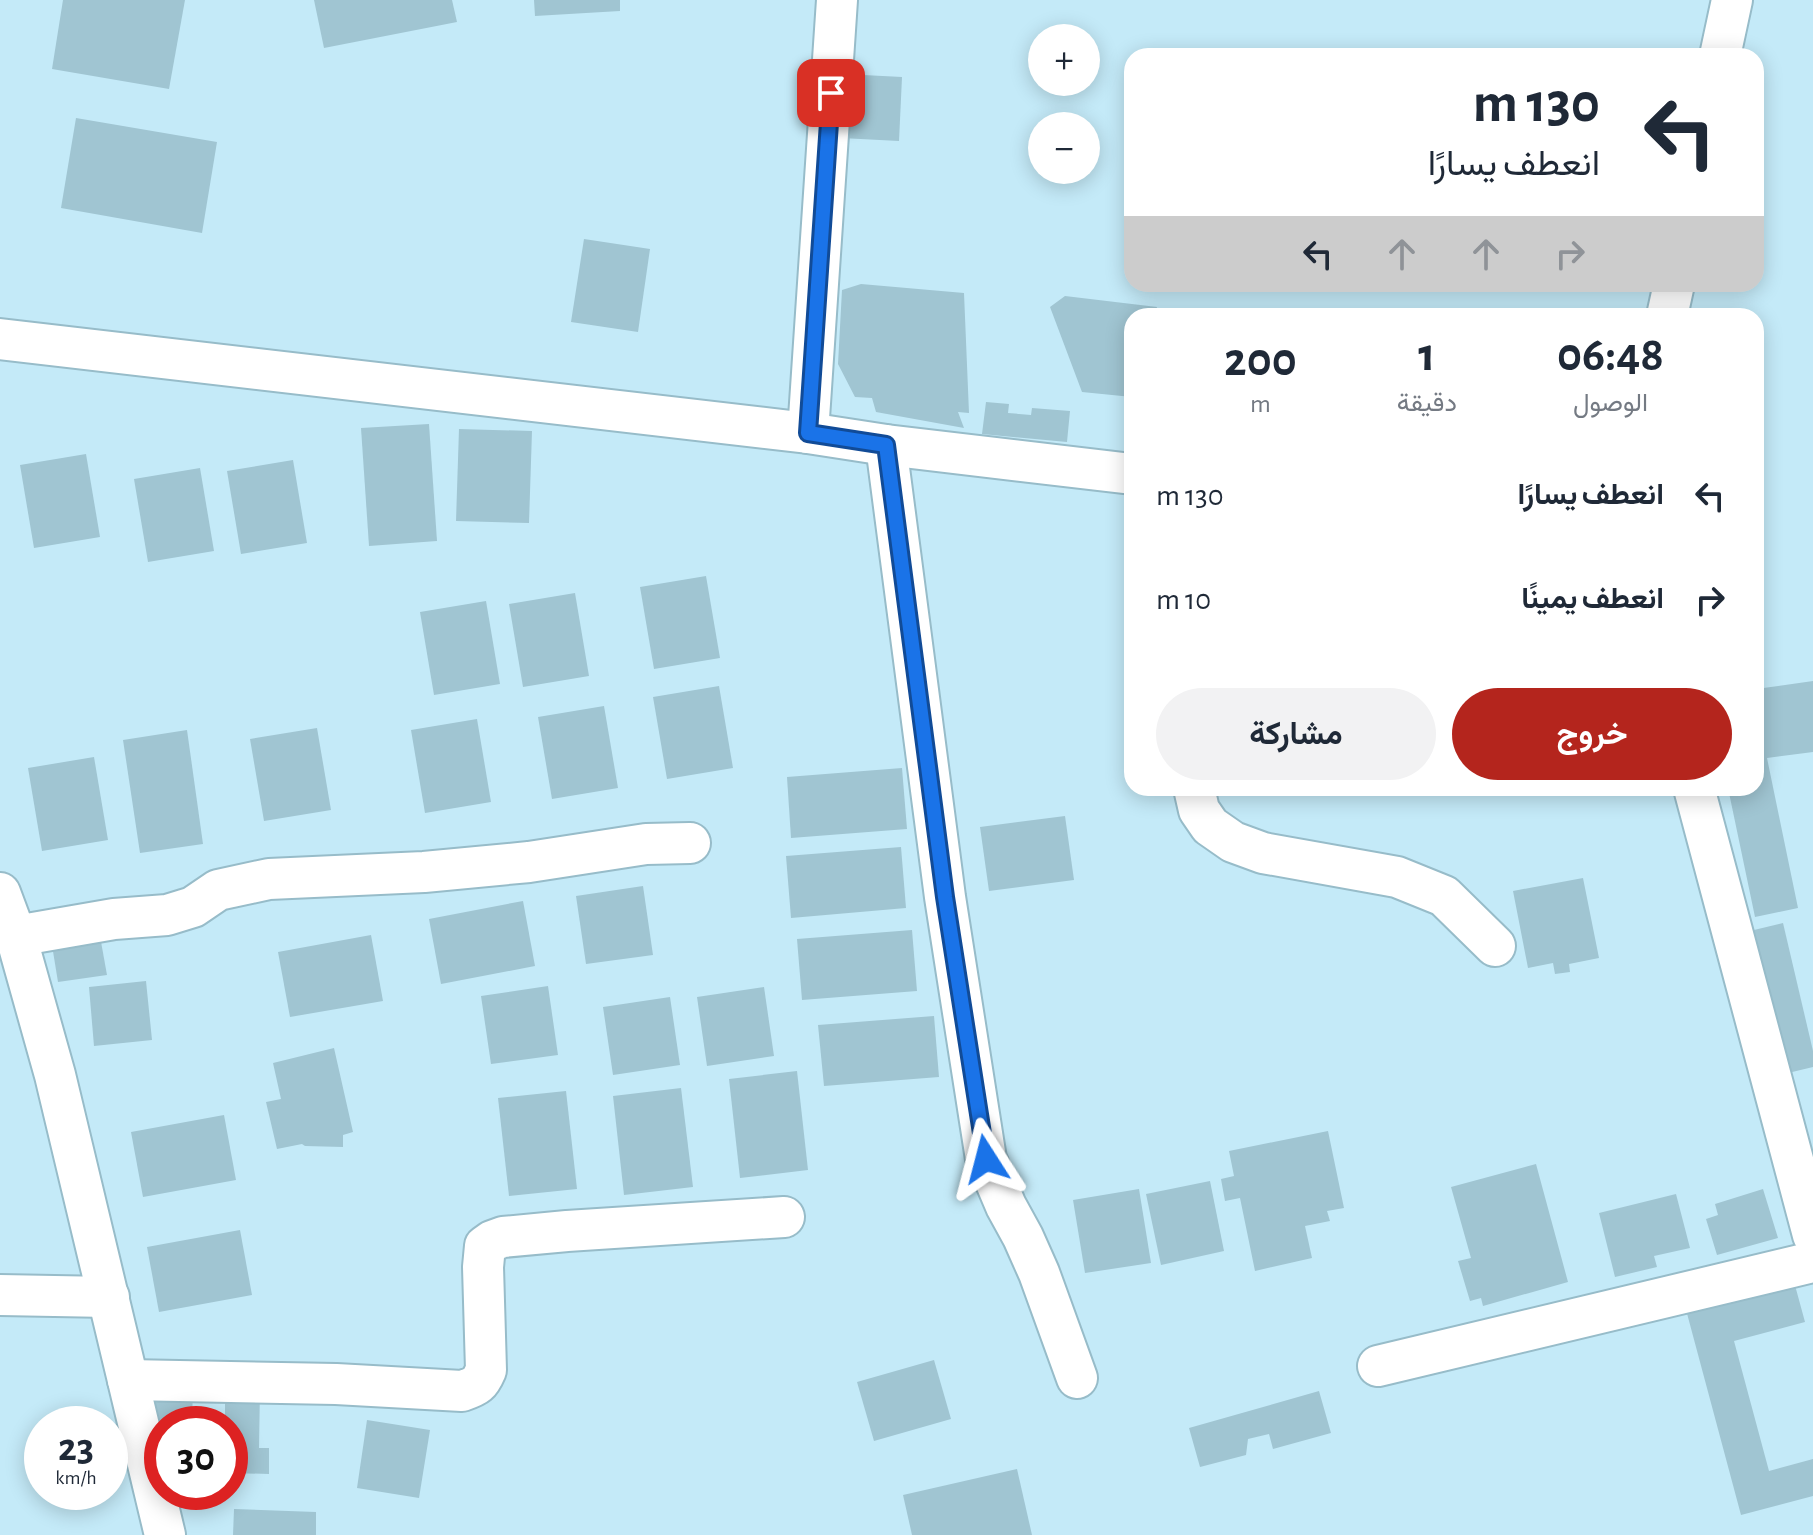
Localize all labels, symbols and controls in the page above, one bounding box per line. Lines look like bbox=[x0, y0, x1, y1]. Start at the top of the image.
map controls bbox=[1028, 24, 1100, 184]
button: + bbox=[1028, 24, 1100, 96]
pin bbox=[797, 59, 865, 127]
icon: arrive bbox=[809, 71, 853, 115]
text: 130 m bbox=[1473, 76, 1600, 132]
icon: left bbox=[1628, 80, 1732, 184]
button: − bbox=[1028, 112, 1100, 184]
text: انعطف يسارًا bbox=[1428, 146, 1600, 182]
icon: left bbox=[1296, 232, 1340, 276]
icon: ahead bbox=[1380, 232, 1424, 276]
icon: ahead bbox=[1464, 232, 1508, 276]
icon: right bbox=[1548, 232, 1592, 276]
text: 1 bbox=[1418, 332, 1435, 380]
text: 06:48 bbox=[1557, 332, 1664, 380]
text: 200 bbox=[1224, 337, 1297, 385]
text: دقيقة bbox=[1397, 390, 1457, 416]
text: الوصول bbox=[1573, 390, 1648, 416]
text: m bbox=[1250, 391, 1271, 417]
icon: left bbox=[1688, 474, 1732, 518]
text: انعطف يسارًا bbox=[1517, 480, 1664, 510]
text: 130 m bbox=[1156, 481, 1223, 511]
icon: right bbox=[1688, 578, 1732, 622]
text: انعطف يمينًا bbox=[1521, 584, 1664, 614]
text: 10 m bbox=[1156, 585, 1211, 615]
button: مشاركة bbox=[1156, 688, 1436, 780]
button: خروج bbox=[1452, 688, 1732, 780]
position arrow bbox=[944, 1117, 1028, 1201]
speed limit sign: 30 bbox=[144, 1406, 248, 1510]
text: 23 bbox=[58, 1428, 94, 1468]
text: km/h bbox=[55, 1468, 97, 1488]

